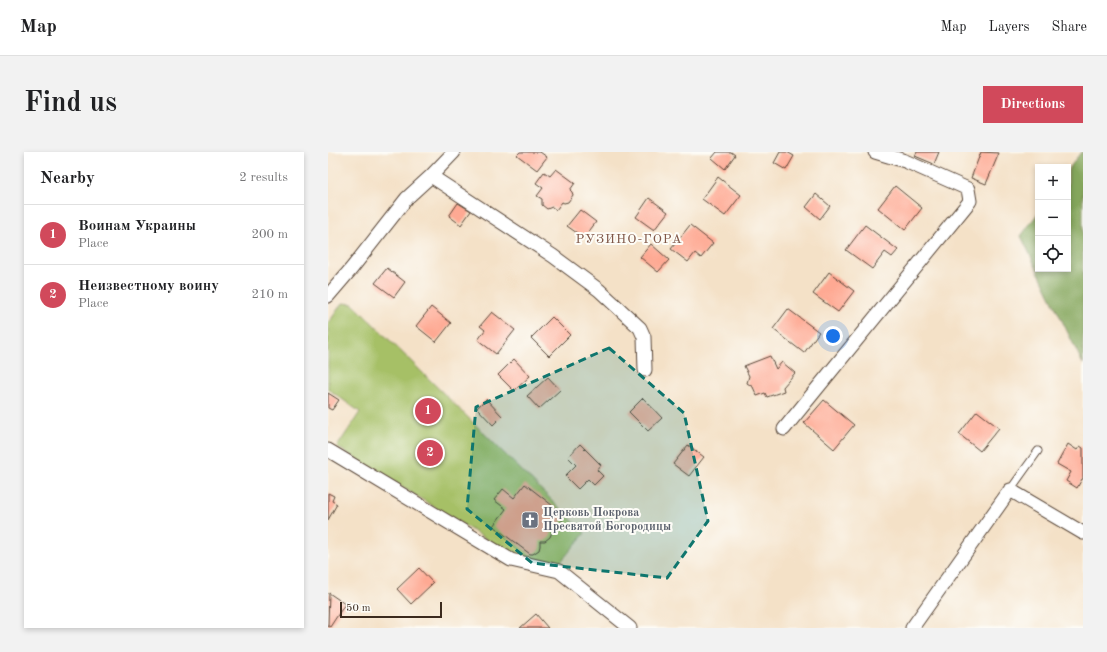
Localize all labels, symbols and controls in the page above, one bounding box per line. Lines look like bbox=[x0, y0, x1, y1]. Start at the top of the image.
text: Map bbox=[20, 18, 57, 37]
text: Map bbox=[941, 20, 967, 34]
text: Layers bbox=[989, 20, 1030, 34]
text: Share bbox=[1052, 20, 1087, 34]
button: Directions bbox=[983, 86, 1083, 123]
text: Find us bbox=[24, 90, 117, 118]
map controls bbox=[1035, 164, 1071, 272]
button: + bbox=[1035, 164, 1071, 200]
text: Nearby bbox=[40, 170, 95, 187]
text: 2 results bbox=[239, 171, 288, 184]
button: − bbox=[1035, 200, 1071, 236]
text: Воинам Украины bbox=[78, 219, 196, 234]
text: 1 bbox=[49, 228, 57, 241]
text: 200 m bbox=[251, 228, 288, 241]
district label: РУЗИНО-ГОРА bbox=[575, 233, 683, 246]
button: locate bbox=[1035, 236, 1071, 272]
text: Place bbox=[78, 237, 108, 250]
text: Неизвестному воину bbox=[78, 279, 219, 294]
text: 2 bbox=[49, 288, 57, 301]
text: 210 m bbox=[251, 288, 288, 301]
text: Place bbox=[78, 297, 108, 310]
your location bbox=[823, 326, 843, 346]
pin: 1 bbox=[415, 396, 441, 426]
pin: 2 bbox=[417, 438, 443, 468]
place label: Церковь Покрова Пресвятой Богородицы bbox=[543, 507, 671, 533]
church icon: Церковь Покрова Пресвятой Богородицы bbox=[520, 510, 540, 530]
scale bar bbox=[340, 600, 442, 619]
text: 50 m bbox=[346, 603, 371, 614]

